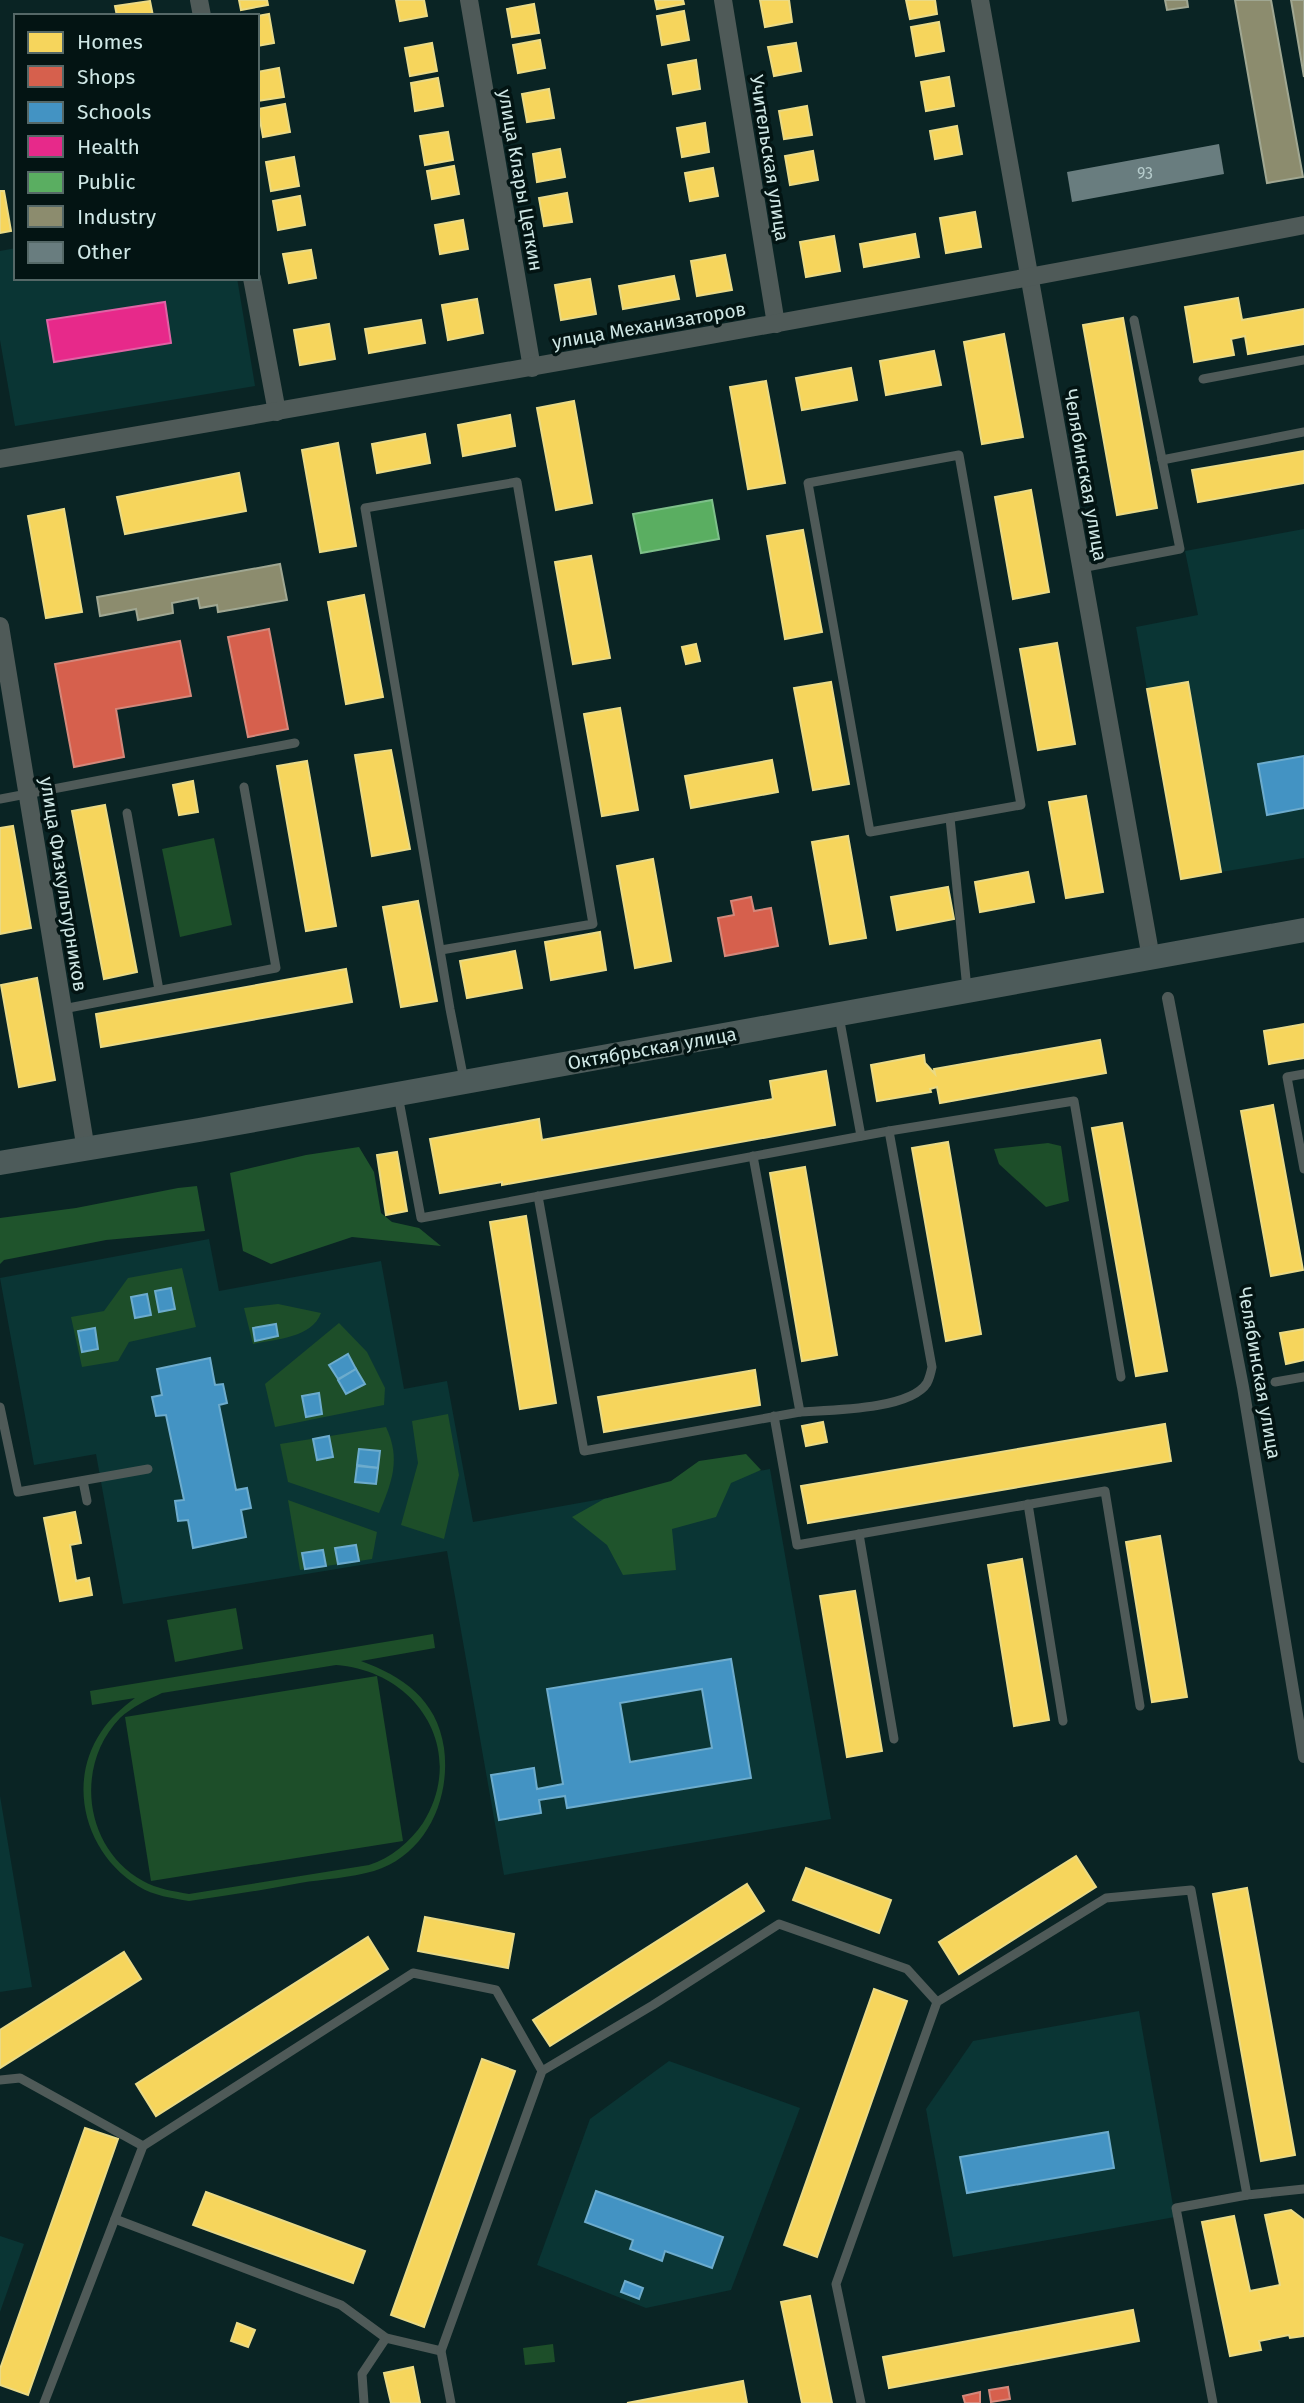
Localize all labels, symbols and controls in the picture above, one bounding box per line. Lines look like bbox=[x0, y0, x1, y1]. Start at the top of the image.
legend bbox=[14, 14, 259, 280]
text: Homes bbox=[77, 29, 143, 55]
text: Shops bbox=[77, 64, 135, 90]
street label: Учительская улица bbox=[745, 73, 794, 243]
street label: улица Клары Цеткин bbox=[493, 87, 548, 273]
text: Schools bbox=[77, 99, 151, 125]
text: Health bbox=[77, 134, 140, 160]
house number: 93 bbox=[1137, 164, 1153, 183]
text: Public bbox=[77, 169, 135, 195]
text: Industry bbox=[77, 204, 157, 230]
text: Other bbox=[77, 239, 131, 265]
street label: улица Механизаторов bbox=[550, 297, 748, 354]
street label: Челябинская улица bbox=[1059, 387, 1112, 563]
street label: улица Физкультурников bbox=[35, 775, 92, 993]
street label: Октябрьская улица bbox=[566, 1022, 738, 1075]
street label: Челябинская улица bbox=[1233, 1285, 1286, 1461]

